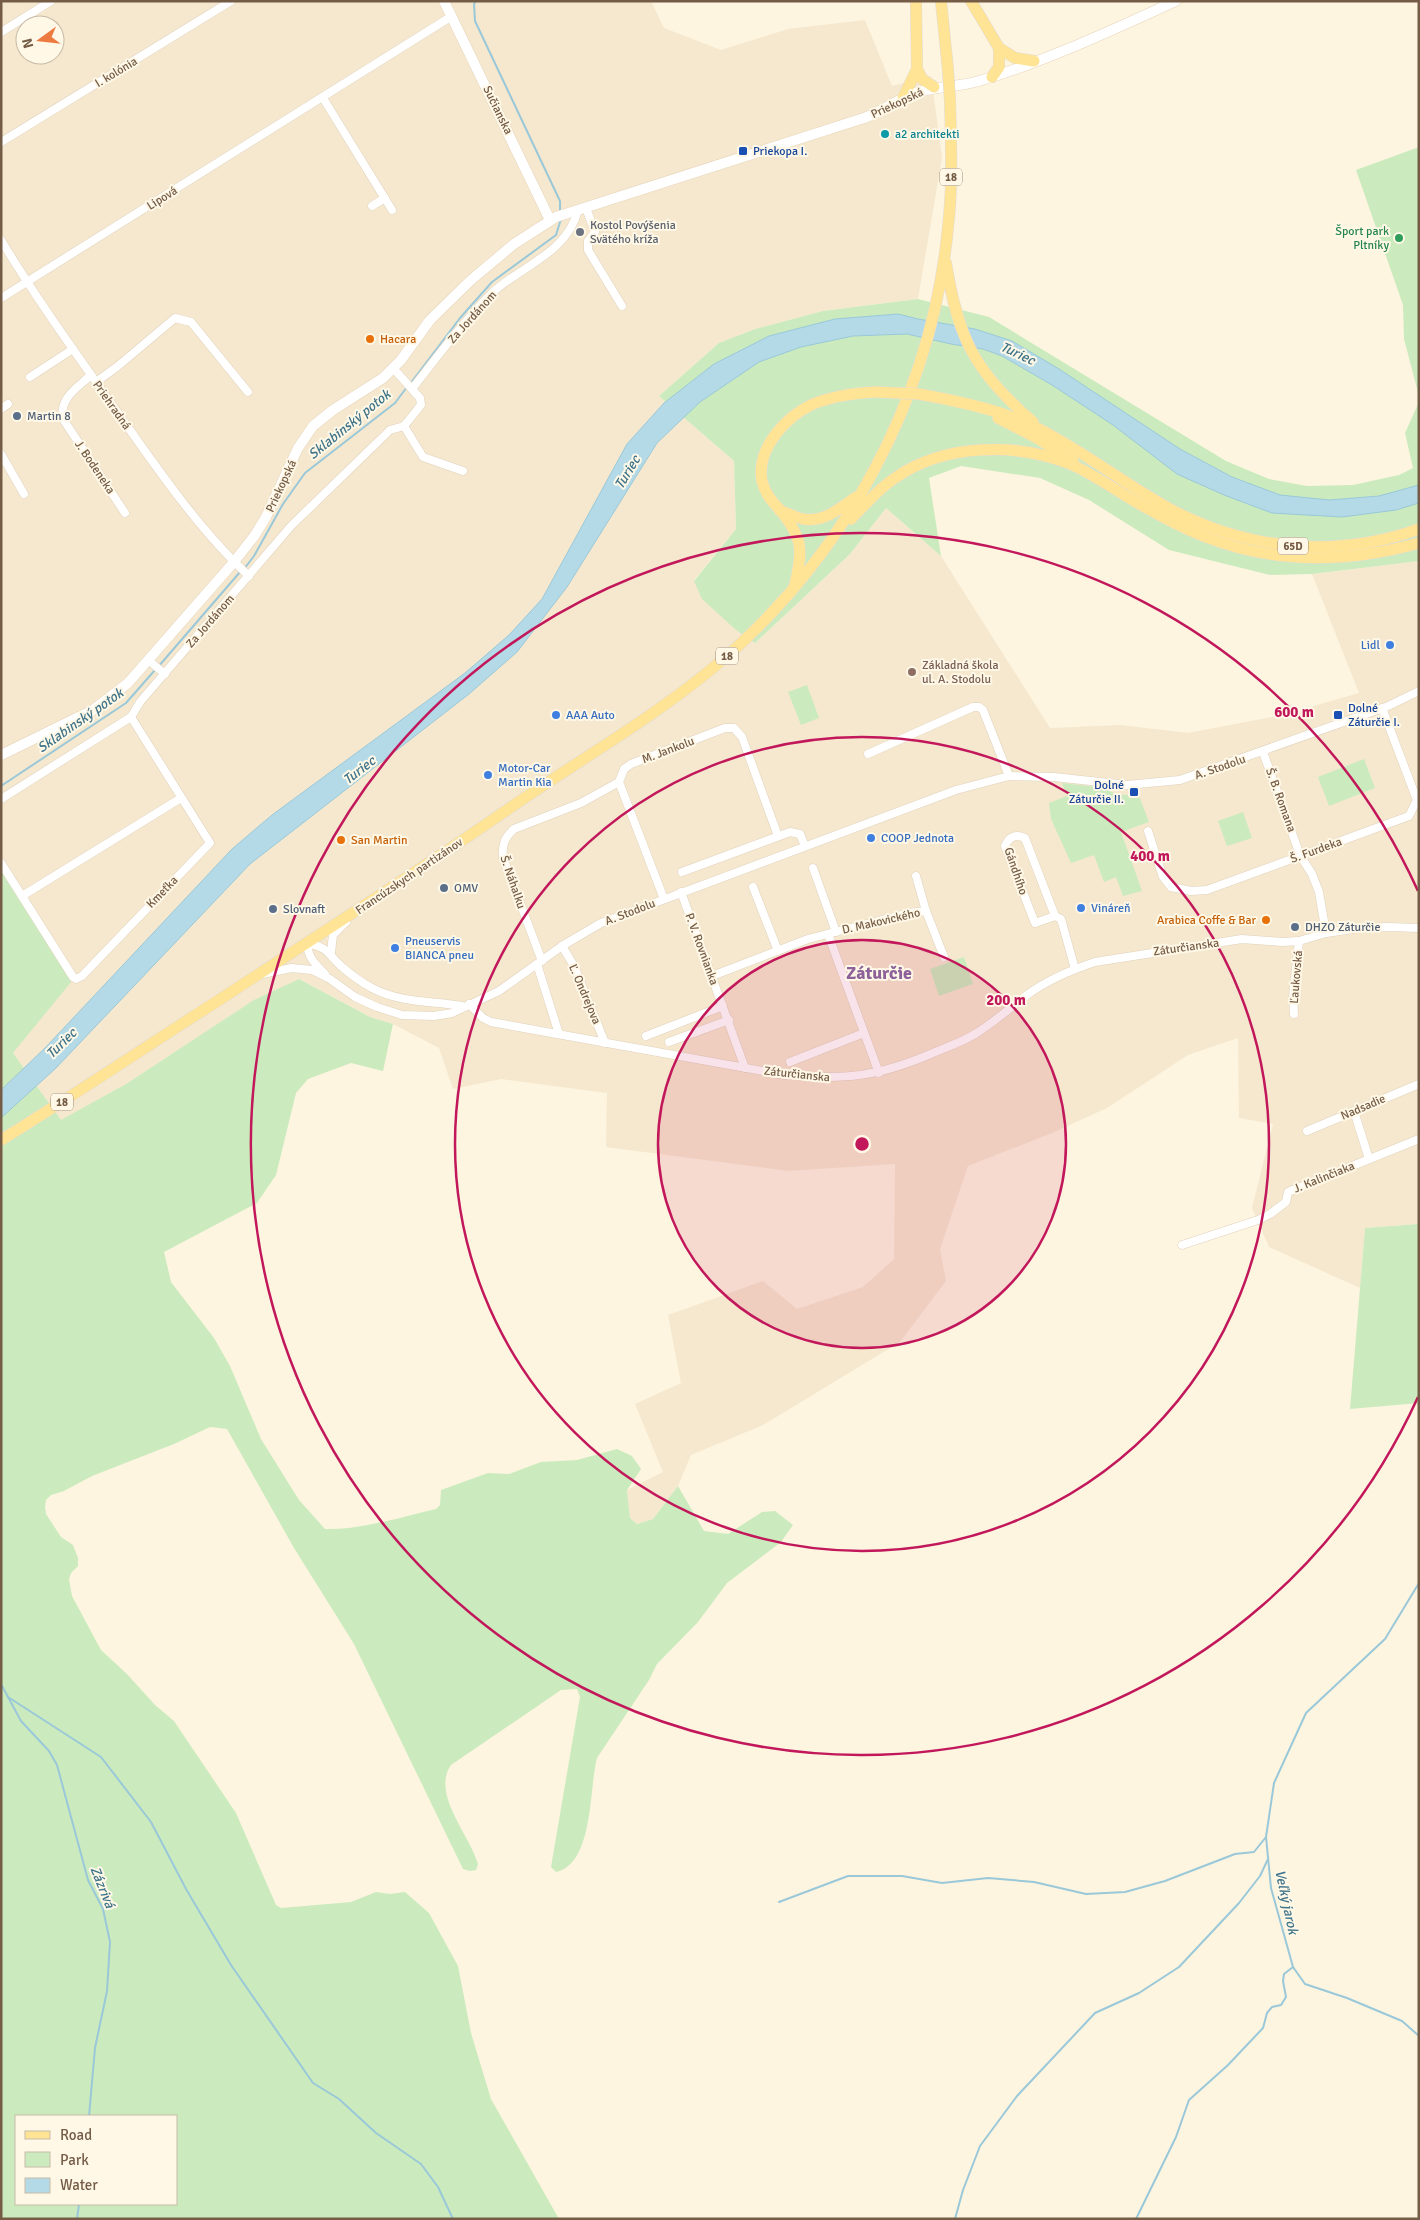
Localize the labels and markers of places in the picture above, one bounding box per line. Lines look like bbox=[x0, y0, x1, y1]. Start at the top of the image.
place label: a2 architekti bbox=[895, 127, 960, 142]
marker: a2 architekti bbox=[879, 128, 891, 140]
place label: Priekopa I. bbox=[753, 144, 807, 159]
marker: Priekopa I. bbox=[737, 145, 749, 157]
place label: Kostol Povýšenia Svätého kríža bbox=[590, 218, 676, 247]
place label: Šport park Pltníky bbox=[1335, 224, 1389, 253]
marker: Kostol Povýšenia Svätého kríža bbox=[574, 226, 586, 238]
marker: Šport park Pltníky bbox=[1393, 232, 1405, 244]
place label: Hacara bbox=[380, 332, 416, 347]
marker: Hacara bbox=[364, 333, 376, 345]
place label: Martin 8 bbox=[27, 409, 71, 424]
marker: Martin 8 bbox=[11, 410, 23, 422]
place label: Lidl bbox=[1361, 638, 1380, 653]
marker: Lidl bbox=[1384, 639, 1396, 651]
place label: Základná škola ul. A. Stodolu bbox=[922, 658, 999, 687]
marker: Základná škola ul. A. Stodolu bbox=[906, 666, 918, 678]
place label: Dolné Záturčie I. bbox=[1348, 701, 1400, 730]
place label: AAA Auto bbox=[566, 708, 615, 723]
marker: AAA Auto bbox=[550, 709, 562, 721]
marker: Dolné Záturčie I. bbox=[1332, 709, 1344, 721]
place label: Motor-Car Martin Kia bbox=[498, 761, 552, 790]
marker: Motor-Car Martin Kia bbox=[482, 769, 494, 781]
place label: Dolné Záturčie II. bbox=[1069, 778, 1124, 807]
marker: Dolné Záturčie II. bbox=[1128, 786, 1140, 798]
place label: COOP Jednota bbox=[881, 831, 954, 846]
marker: COOP Jednota bbox=[865, 832, 877, 844]
place label: San Martin bbox=[351, 833, 407, 848]
marker: San Martin bbox=[335, 834, 347, 846]
place label: OMV bbox=[454, 881, 478, 896]
marker: OMV bbox=[438, 882, 450, 894]
place label: Vináreň bbox=[1091, 901, 1131, 916]
place label: Slovnaft bbox=[283, 902, 325, 917]
marker: Vináreň bbox=[1075, 902, 1087, 914]
marker: Slovnaft bbox=[267, 903, 279, 915]
place label: Arabica Coffe & Bar bbox=[1157, 913, 1257, 928]
marker: Arabica Coffe & Bar bbox=[1260, 914, 1272, 926]
place label: DHZO Záturčie bbox=[1305, 920, 1380, 935]
marker: DHZO Záturčie bbox=[1289, 921, 1301, 933]
place label: Pneuservis BIANCA pneu bbox=[405, 934, 474, 963]
marker: Pneuservis BIANCA pneu bbox=[389, 942, 401, 954]
centre of rings bbox=[853, 1135, 871, 1153]

